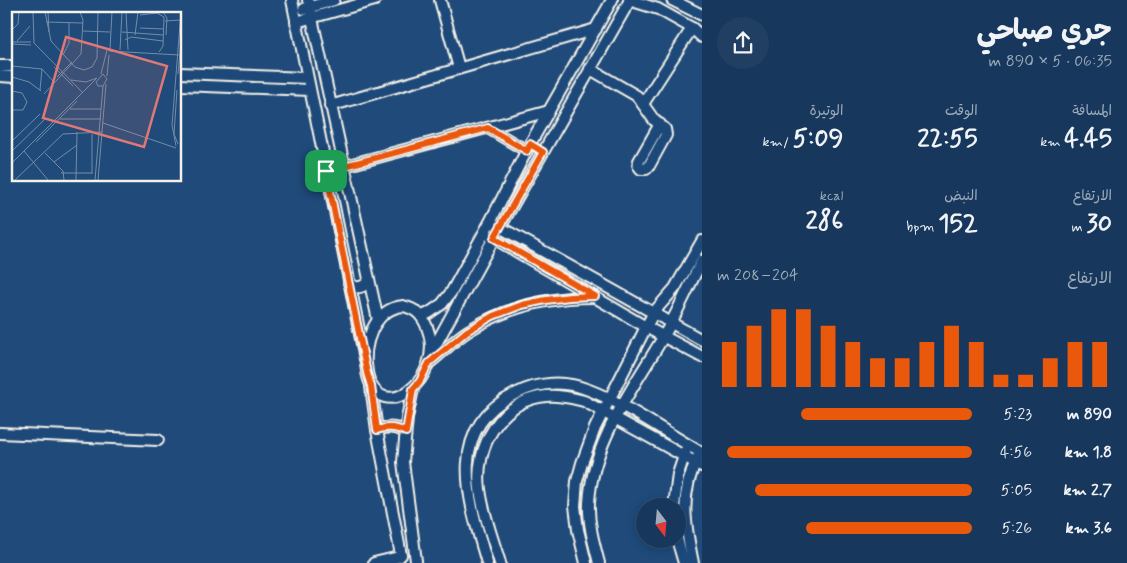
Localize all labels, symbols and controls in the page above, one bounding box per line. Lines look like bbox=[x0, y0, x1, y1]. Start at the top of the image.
inset map bbox=[12, 12, 181, 181]
text: جري صباحي bbox=[977, 13, 1112, 50]
button: share bbox=[717, 17, 769, 69]
text: 06:35 · 5 × 890 m bbox=[989, 51, 1112, 72]
text: الوتيرة bbox=[810, 102, 843, 120]
text: الوقت bbox=[945, 102, 978, 120]
text: المسافة bbox=[1072, 102, 1112, 120]
text: 5:09 bbox=[793, 123, 843, 156]
text: 22:55 bbox=[917, 123, 978, 156]
text: 4.45 bbox=[1064, 123, 1112, 156]
text: /km bbox=[762, 133, 793, 151]
text: km bbox=[1040, 133, 1064, 151]
pin bbox=[305, 150, 347, 192]
icon: arrive bbox=[312, 157, 340, 185]
text: kcal bbox=[820, 187, 843, 205]
text: النبض bbox=[944, 187, 978, 205]
text: الارتفاع bbox=[1073, 187, 1112, 205]
text: 286 bbox=[806, 205, 843, 238]
text: 152 bbox=[938, 208, 978, 241]
text: 30 bbox=[1086, 208, 1112, 241]
text: bpm bbox=[906, 218, 938, 236]
text: m bbox=[1071, 218, 1086, 236]
text: 204–208 m bbox=[717, 265, 798, 286]
text: الارتفاع bbox=[1067, 268, 1112, 289]
text: 5:23 bbox=[1004, 404, 1032, 425]
text: 890 m bbox=[1067, 404, 1112, 425]
text: 4:56 bbox=[1000, 442, 1032, 463]
text: 1.8 km bbox=[1065, 442, 1112, 463]
text: 5:05 bbox=[1001, 480, 1032, 501]
text: 2.7 km bbox=[1063, 480, 1112, 501]
north arrow bbox=[636, 498, 686, 548]
map controls bbox=[636, 498, 686, 548]
text: 5:26 bbox=[1001, 518, 1032, 539]
text: 3.6 km bbox=[1066, 518, 1112, 539]

